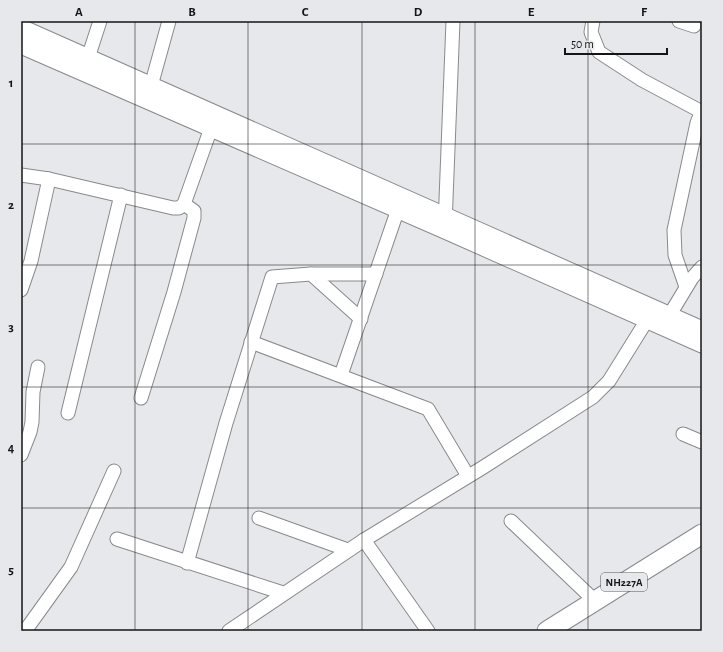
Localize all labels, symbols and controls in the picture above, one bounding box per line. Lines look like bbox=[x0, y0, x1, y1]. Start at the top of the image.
text: A bbox=[75, 6, 83, 19]
text: B bbox=[188, 6, 196, 19]
text: C bbox=[302, 6, 309, 19]
text: D bbox=[414, 6, 423, 19]
text: E bbox=[528, 6, 535, 19]
text: F bbox=[641, 6, 648, 19]
scale bar bbox=[565, 30, 667, 56]
text: 50 m bbox=[571, 38, 594, 50]
text: 1 bbox=[9, 77, 13, 90]
text: 2 bbox=[8, 199, 14, 212]
text: 3 bbox=[8, 321, 14, 334]
text: 4 bbox=[8, 442, 15, 455]
text: 5 bbox=[8, 564, 14, 577]
road number: NH227A bbox=[601, 573, 647, 591]

